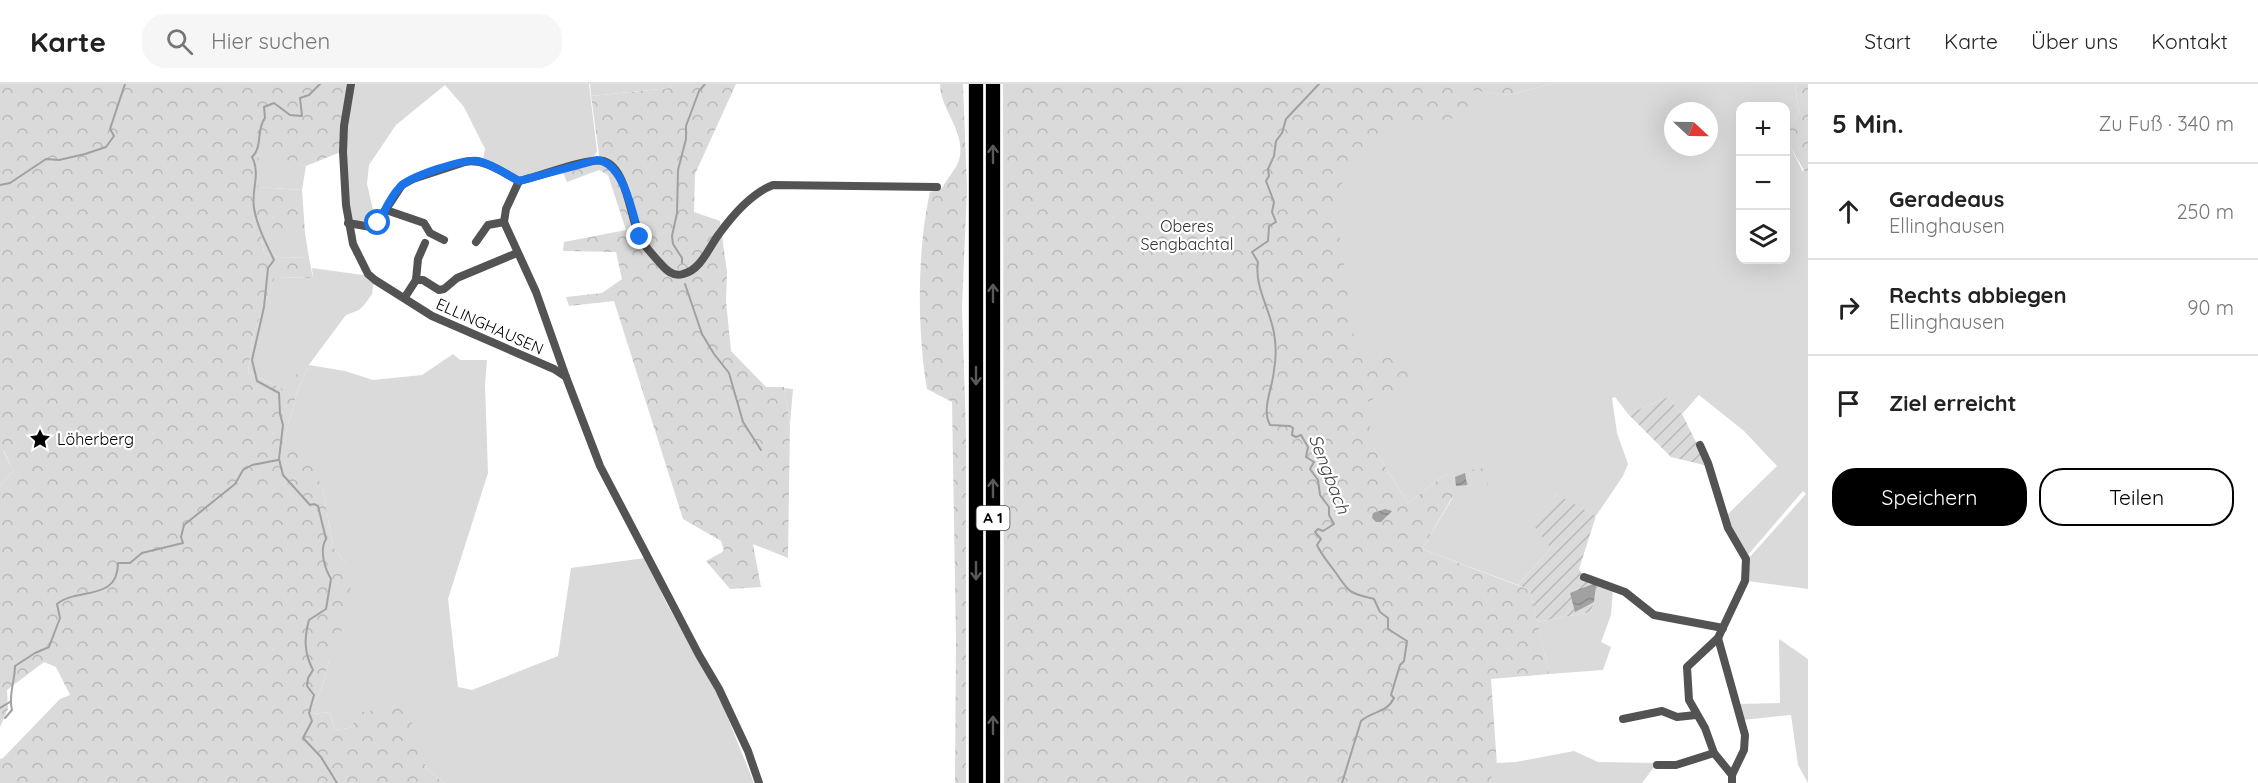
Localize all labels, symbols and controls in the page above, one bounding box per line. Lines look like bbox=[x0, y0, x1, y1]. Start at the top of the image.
search box bbox=[142, 14, 562, 68]
text: Karte bbox=[30, 24, 106, 59]
icon: search bbox=[163, 25, 196, 58]
text: Hier suchen bbox=[211, 27, 330, 55]
text: Start bbox=[1864, 28, 1911, 54]
text: Karte bbox=[1944, 28, 1998, 54]
text: Über uns bbox=[2031, 28, 2118, 54]
text: Kontakt bbox=[2151, 28, 2228, 54]
north arrow bbox=[1664, 102, 1718, 156]
map controls bbox=[1736, 102, 1790, 264]
button: + bbox=[1736, 102, 1790, 156]
text: 5 Min. bbox=[1832, 107, 1904, 140]
text: Zu Fuß · 340 m bbox=[2098, 111, 2234, 136]
one-way arrow bbox=[987, 145, 999, 165]
button: − bbox=[1736, 156, 1790, 210]
text: Geradeaus bbox=[1889, 185, 2004, 213]
icon: ahead bbox=[1832, 195, 1865, 228]
text: 250 m bbox=[2176, 199, 2234, 224]
route start bbox=[364, 209, 390, 235]
button: layers bbox=[1736, 210, 1790, 264]
text: Ellinghausen bbox=[1889, 213, 2005, 238]
park label: Oberes Sengbachtal bbox=[1141, 216, 1233, 254]
route end bbox=[626, 223, 652, 249]
text: Rechts abbiegen bbox=[1889, 281, 2067, 309]
one-way arrow bbox=[987, 283, 999, 303]
icon: right bbox=[1832, 291, 1865, 324]
street label: ELLINGHAUSEN bbox=[433, 293, 547, 359]
text: 90 m bbox=[2187, 295, 2234, 320]
text: Ellinghausen bbox=[1889, 309, 2005, 334]
one-way arrow bbox=[970, 365, 982, 385]
icon: arrive bbox=[1832, 387, 1865, 420]
text: Ziel erreicht bbox=[1889, 389, 2017, 417]
place icon: Löherberg bbox=[28, 427, 52, 451]
place label: Löherberg bbox=[57, 429, 134, 449]
water label: Sengbach bbox=[1304, 431, 1355, 518]
button: Speichern bbox=[1832, 468, 2027, 526]
button: Teilen bbox=[2039, 468, 2234, 526]
one-way arrow bbox=[987, 478, 999, 498]
road number: A 1 bbox=[976, 506, 1010, 530]
one-way arrow bbox=[970, 560, 982, 580]
one-way arrow bbox=[987, 715, 999, 735]

